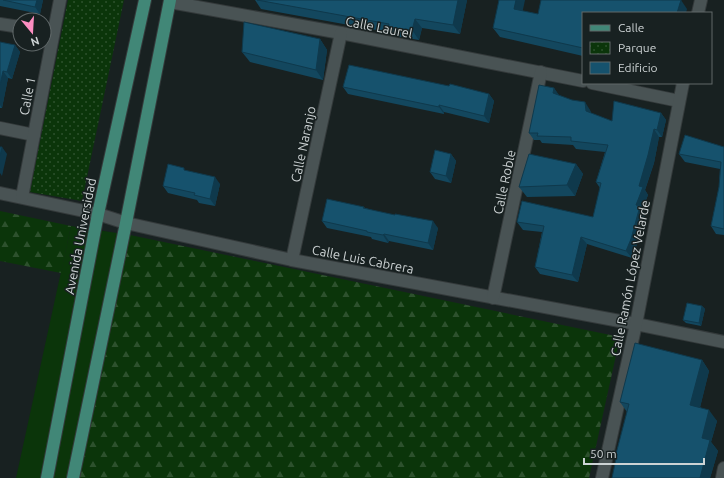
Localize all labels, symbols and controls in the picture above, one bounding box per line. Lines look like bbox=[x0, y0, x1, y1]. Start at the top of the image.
north arrow bbox=[12, 12, 52, 52]
legend bbox=[582, 12, 712, 84]
street label: Calle Laurel bbox=[344, 14, 414, 40]
text: Calle bbox=[618, 21, 644, 34]
text: N bbox=[29, 35, 41, 48]
text: Parque bbox=[618, 41, 656, 54]
text: Edificio bbox=[618, 61, 658, 74]
street label: Calle 1 bbox=[16, 76, 38, 116]
street label: Calle Naranjo bbox=[288, 105, 318, 183]
street label: Calle Roble bbox=[490, 149, 518, 215]
street label: Avenida Universidad bbox=[62, 177, 98, 295]
street label: Calle Ramón López Velarde bbox=[608, 199, 652, 357]
street label: Calle Luis Cabrera bbox=[311, 242, 415, 276]
scale bar bbox=[584, 440, 704, 466]
text: 50 m bbox=[590, 447, 617, 460]

